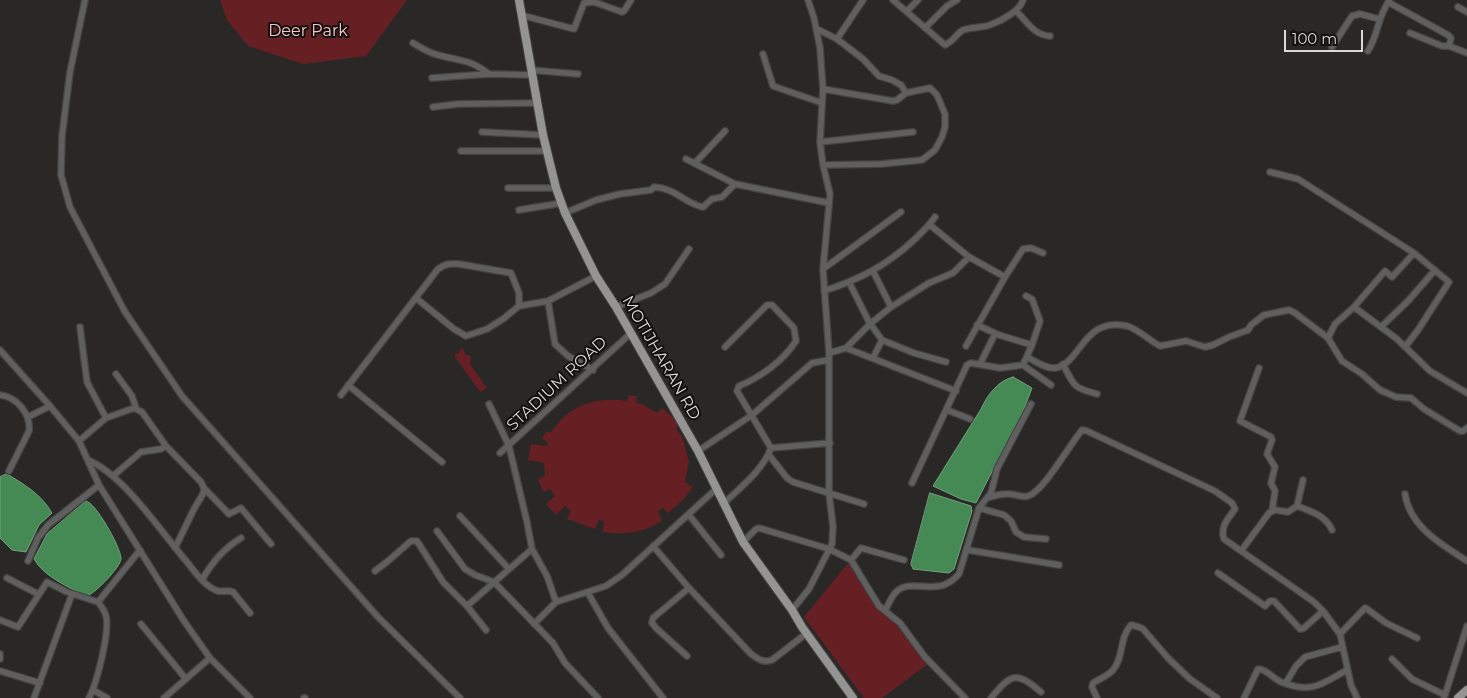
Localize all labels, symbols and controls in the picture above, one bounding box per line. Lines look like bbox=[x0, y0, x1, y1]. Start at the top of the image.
scale bar bbox=[1287, 20, 1366, 52]
park label: Deer Park bbox=[268, 21, 348, 41]
text: 100 m bbox=[1292, 29, 1337, 48]
street label: MOTIJHARAN RD bbox=[618, 293, 704, 423]
street label: STADIUM ROAD bbox=[503, 333, 611, 435]

